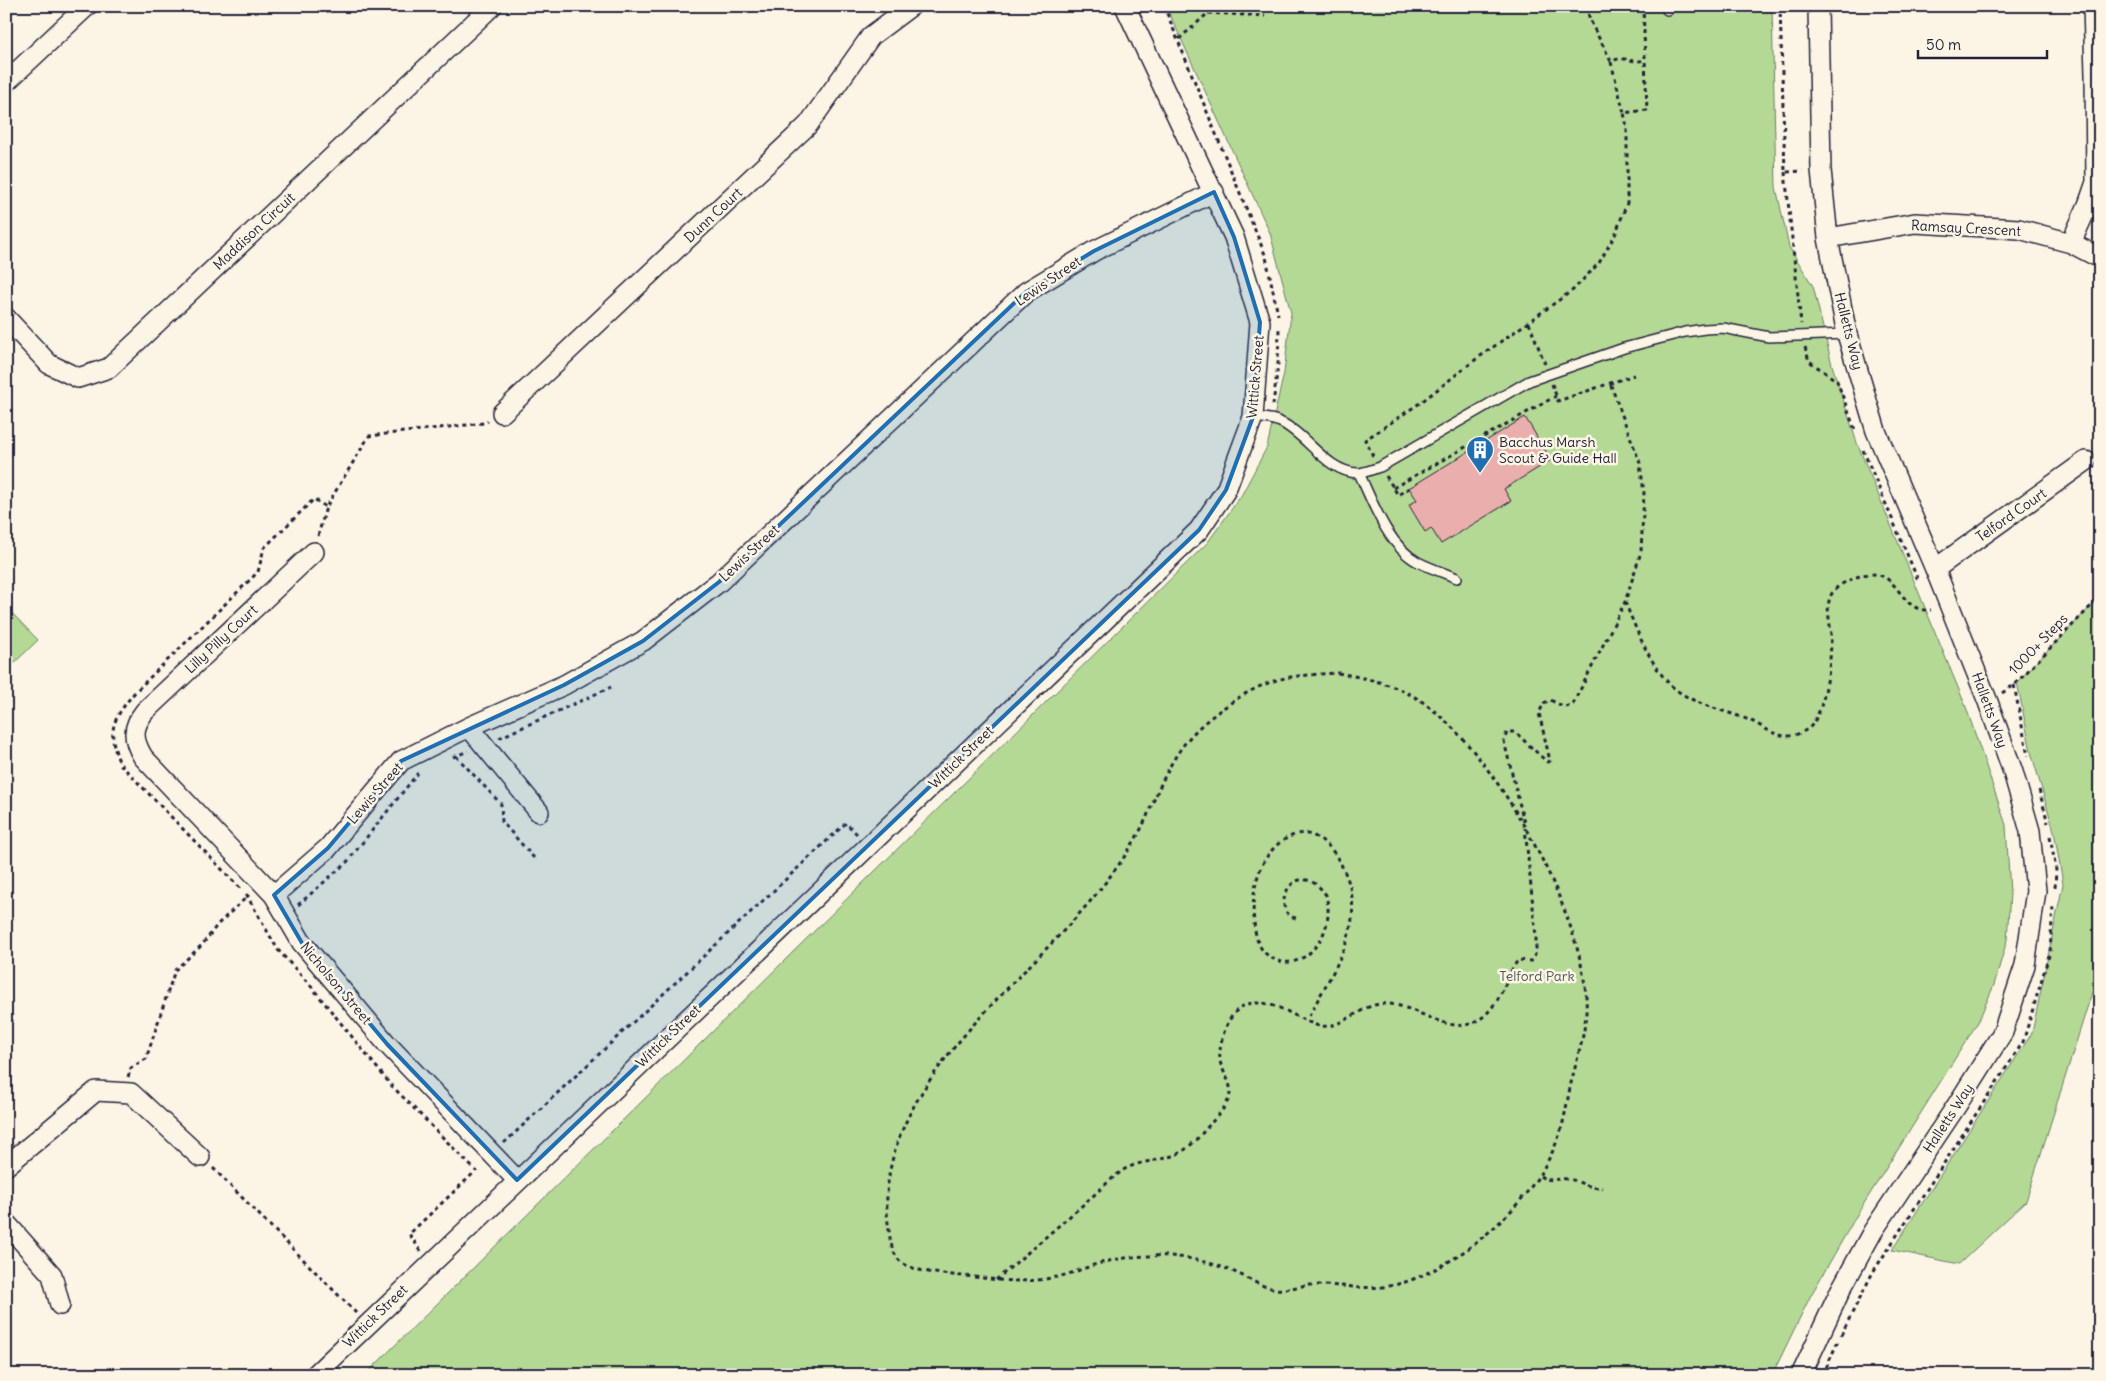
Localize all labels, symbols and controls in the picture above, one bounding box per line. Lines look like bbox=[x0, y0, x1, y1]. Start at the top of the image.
scale bar bbox=[1918, 28, 2047, 60]
text: 50 m bbox=[1926, 35, 1961, 54]
street label: Dunn Court bbox=[680, 183, 746, 247]
street label: Maddison Circuit bbox=[209, 188, 299, 274]
street label: Ramsay Crescent bbox=[1911, 216, 2022, 240]
street label: Lewis Street bbox=[1011, 252, 1085, 310]
street label: Halletts Way bbox=[1831, 290, 1867, 372]
street label: Wittick Street bbox=[1242, 334, 1268, 419]
place label: Bacchus Marsh Scout & Guide Hall bbox=[1499, 433, 1617, 467]
building icon: Bacchus Marsh Scout & Guide Hall bbox=[1465, 435, 1495, 474]
street label: Telford Court bbox=[1972, 484, 2050, 546]
street label: Lewis Street bbox=[715, 520, 783, 585]
street label: Lilly Pilly Court bbox=[181, 601, 261, 677]
street label: 1000+ Steps bbox=[2004, 610, 2072, 678]
street label: Halletts Way bbox=[1968, 670, 2012, 750]
street label: Wittick Street bbox=[925, 721, 997, 792]
street label: Lewis Street bbox=[343, 758, 407, 828]
street label: Nicholson Street bbox=[296, 938, 376, 1028]
park label: Telford Park bbox=[1499, 967, 1575, 985]
street label: Wittick Street bbox=[632, 1000, 704, 1071]
street label: Halletts Way bbox=[1919, 1080, 1977, 1156]
street label: Wittick Street bbox=[339, 1280, 411, 1351]

